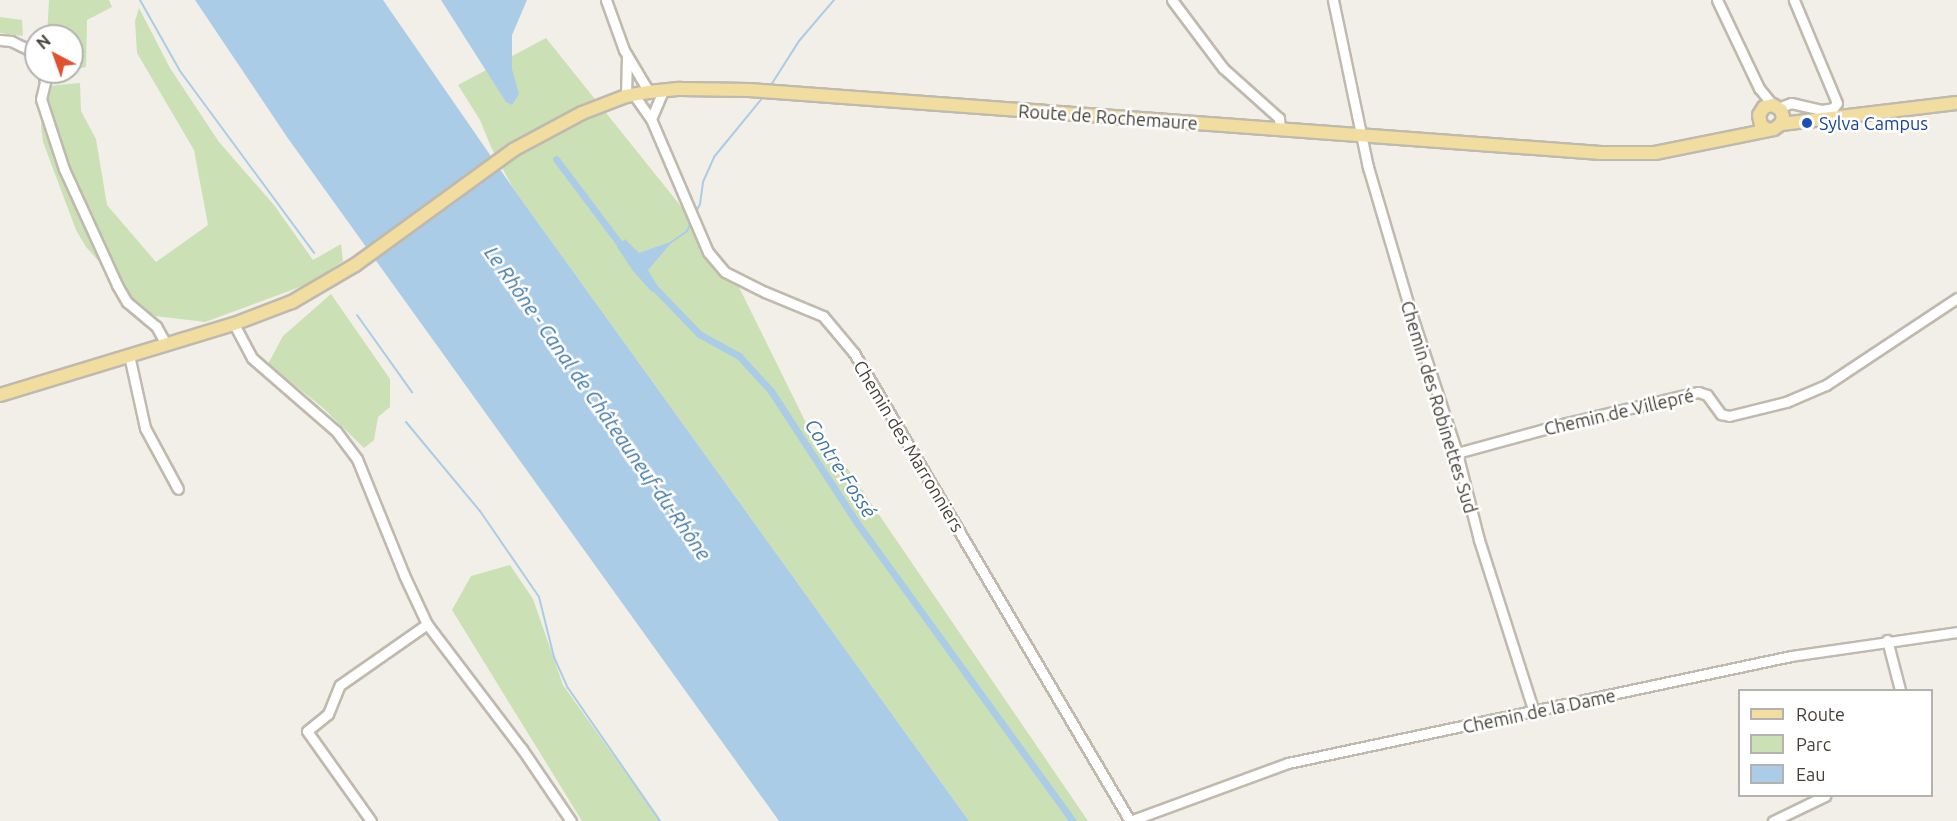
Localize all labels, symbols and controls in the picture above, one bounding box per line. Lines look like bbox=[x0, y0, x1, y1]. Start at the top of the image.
north arrow bbox=[24, 24, 84, 84]
text: N bbox=[33, 31, 54, 53]
street label: Route de Rochemaure bbox=[1018, 100, 1198, 134]
place label: Sylva Campus bbox=[1819, 112, 1928, 134]
marker: Sylva Campus bbox=[1800, 116, 1814, 130]
water label: Le Rhône - Canal de Châteauneuf-du-Rhône bbox=[480, 241, 716, 565]
street label: Chemin des Robinettes Sud bbox=[1396, 298, 1482, 516]
street label: Chemin des Marronniers bbox=[849, 356, 969, 536]
street label: Chemin de Villepré bbox=[1542, 384, 1696, 440]
water label: Contre-Fossé bbox=[800, 414, 882, 522]
street label: Chemin de la Dame bbox=[1461, 684, 1617, 738]
legend bbox=[1738, 689, 1933, 797]
text: Route bbox=[1796, 704, 1845, 724]
text: Parc bbox=[1796, 734, 1831, 754]
text: Eau bbox=[1796, 764, 1826, 784]

